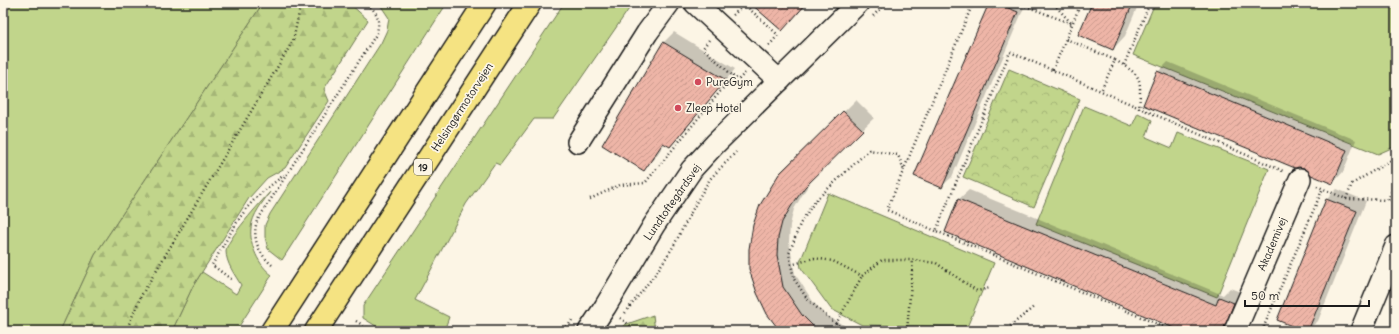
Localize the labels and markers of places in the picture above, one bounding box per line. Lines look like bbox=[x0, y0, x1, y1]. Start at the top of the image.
place label: PureGym bbox=[706, 75, 753, 89]
marker: PureGym bbox=[693, 77, 703, 87]
place label: Zleep Hotel bbox=[686, 101, 741, 115]
marker: Zleep Hotel bbox=[673, 103, 683, 113]

